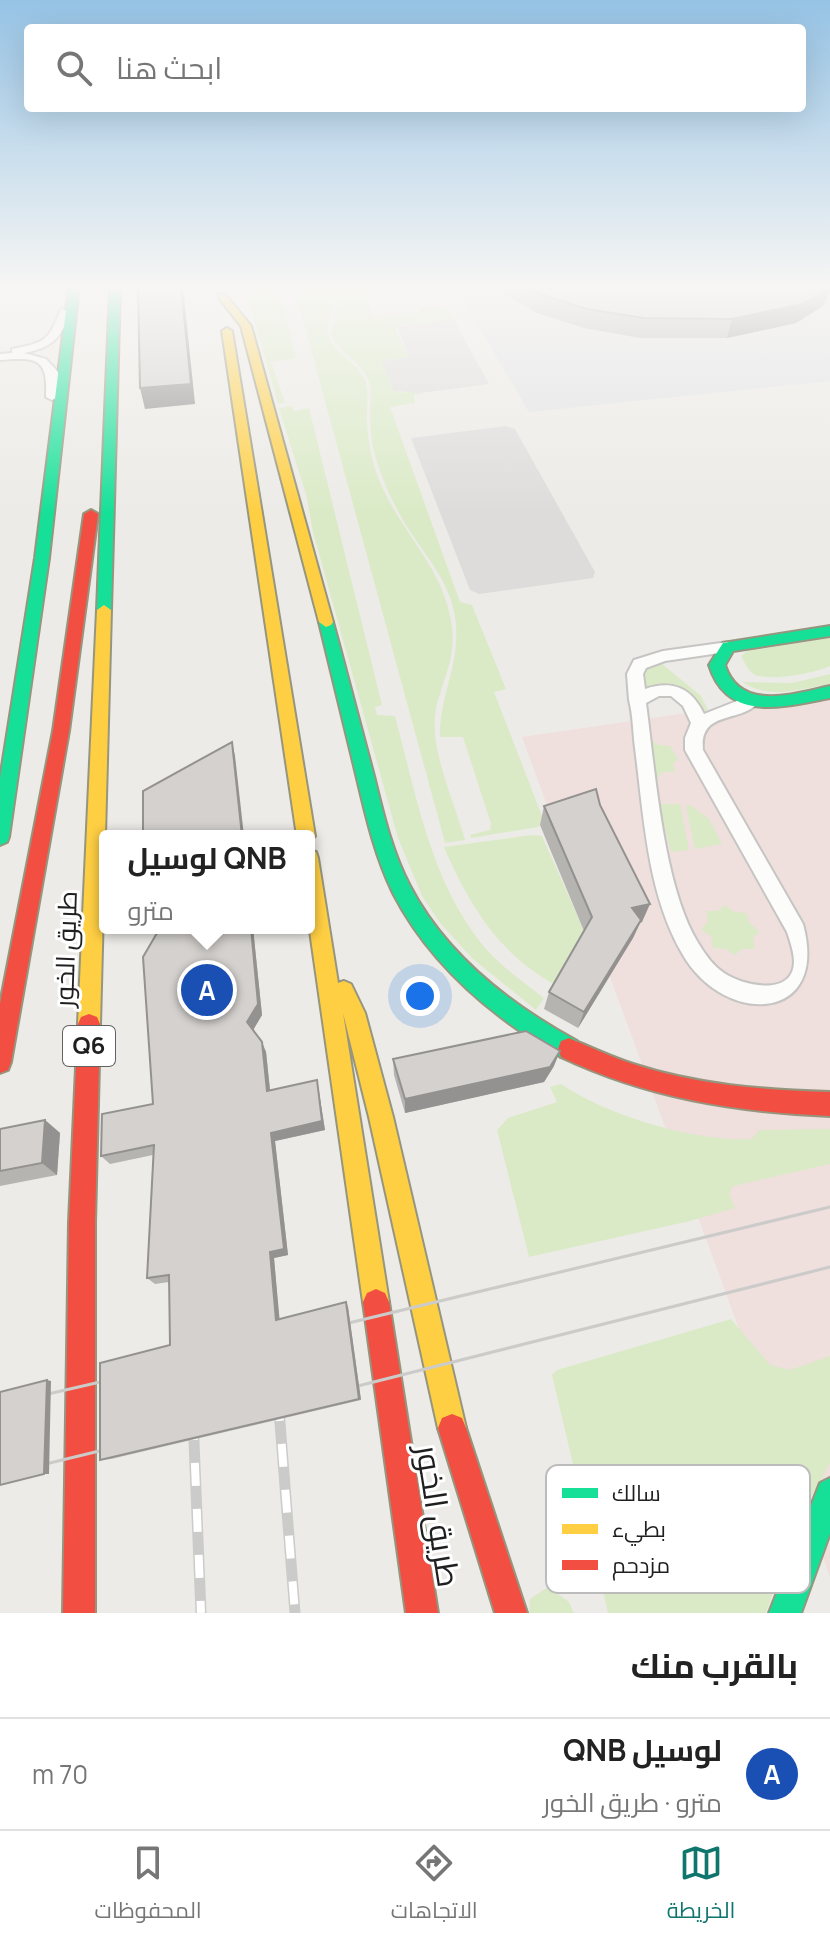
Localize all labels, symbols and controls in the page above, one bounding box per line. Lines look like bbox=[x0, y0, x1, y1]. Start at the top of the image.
search box bbox=[24, 24, 806, 112]
icon: search bbox=[52, 46, 96, 90]
text: ابحث هنا bbox=[116, 47, 222, 88]
popup bbox=[99, 830, 315, 934]
text: لوسيل QNB bbox=[128, 837, 286, 878]
street label: طريق الخور bbox=[45, 890, 85, 1010]
text: مترو bbox=[128, 892, 174, 928]
pin: A bbox=[181, 960, 233, 1020]
your location bbox=[400, 976, 440, 1016]
road number: Q6 bbox=[63, 1026, 115, 1066]
street label: طريق الخور bbox=[406, 1440, 472, 1590]
legend bbox=[546, 1465, 810, 1593]
text: سالك bbox=[612, 1478, 661, 1508]
text: بطيء bbox=[612, 1514, 666, 1546]
text: مزدحم bbox=[612, 1550, 670, 1581]
text: بالقرب منك bbox=[631, 1642, 798, 1688]
text: لوسيل QNB bbox=[563, 1729, 722, 1770]
text: 70 m bbox=[32, 1756, 88, 1792]
text: A bbox=[763, 1756, 781, 1792]
text: مترو · طريق الخور bbox=[543, 1784, 722, 1820]
tab: المحفوظات bbox=[95, 1841, 202, 1931]
tab: الاتجاهات bbox=[391, 1841, 478, 1931]
tab: الخريطة bbox=[667, 1841, 735, 1931]

